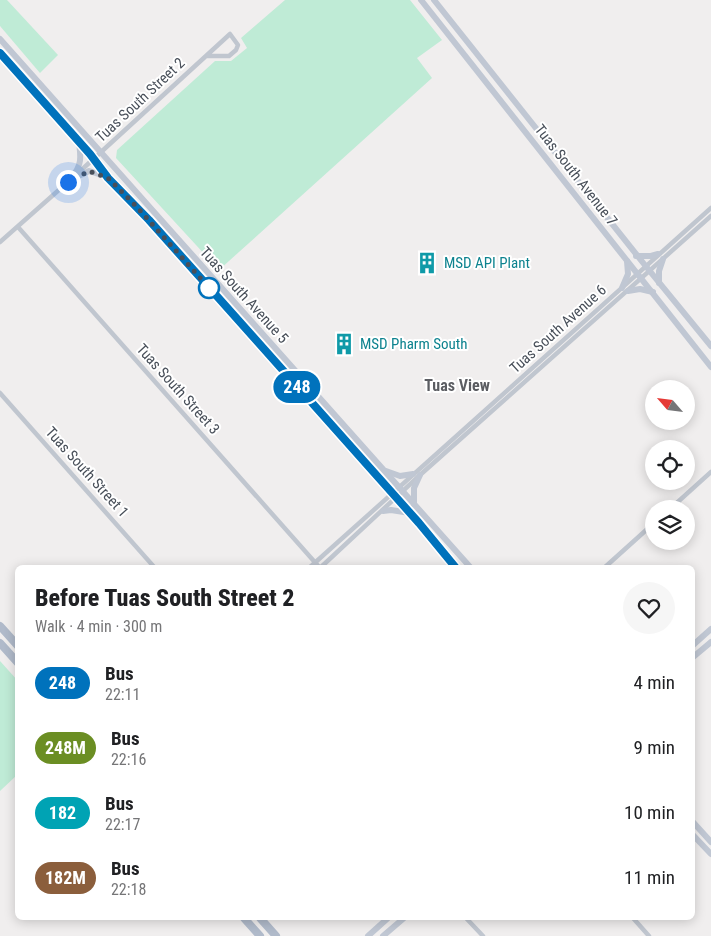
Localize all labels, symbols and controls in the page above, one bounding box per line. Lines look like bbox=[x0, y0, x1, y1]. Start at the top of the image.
street label: Tuas South Street 2 bbox=[92, 54, 188, 146]
street label: Tuas South Avenue 7 bbox=[531, 121, 621, 229]
your location bbox=[56, 170, 81, 195]
street label: Tuas South Avenue 5 bbox=[196, 243, 292, 347]
building icon: MSD API Plant bbox=[414, 250, 440, 276]
place label: MSD API Plant bbox=[444, 254, 530, 272]
unlabelled marker bbox=[198, 277, 220, 299]
street label: Tuas South Avenue 6 bbox=[506, 281, 610, 377]
building icon: MSD Pharm South bbox=[331, 331, 357, 357]
place label: MSD Pharm South bbox=[360, 335, 467, 353]
street label: Tuas South Street 3 bbox=[133, 340, 223, 438]
line badge: 248 bbox=[268, 371, 326, 403]
text: 248 bbox=[283, 376, 311, 397]
district label: Tuas View bbox=[424, 376, 490, 395]
north arrow bbox=[645, 380, 695, 430]
map controls bbox=[645, 380, 695, 550]
street label: Tuas South Street 1 bbox=[42, 423, 132, 521]
button: locate bbox=[645, 440, 695, 490]
button: layers bbox=[645, 500, 695, 550]
button: heart bbox=[623, 582, 675, 634]
text: Before Tuas South Street 2 bbox=[35, 584, 294, 612]
text: Walk · 4 min · 300 m bbox=[35, 617, 162, 636]
text: Bus bbox=[105, 662, 134, 685]
text: 4 min bbox=[633, 671, 675, 694]
text: 248 bbox=[49, 672, 76, 693]
text: 22:11 bbox=[105, 685, 140, 704]
text: Bus bbox=[111, 727, 140, 750]
text: 9 min bbox=[633, 736, 675, 759]
text: 248M bbox=[45, 737, 86, 758]
text: 22:16 bbox=[111, 750, 146, 769]
text: Bus bbox=[105, 792, 134, 815]
text: 10 min bbox=[624, 801, 675, 824]
text: 182 bbox=[49, 802, 76, 823]
text: 22:17 bbox=[105, 815, 140, 834]
text: Bus bbox=[111, 857, 140, 880]
text: 11 min bbox=[624, 866, 675, 889]
text: 182M bbox=[45, 867, 86, 888]
text: 22:18 bbox=[111, 880, 146, 899]

